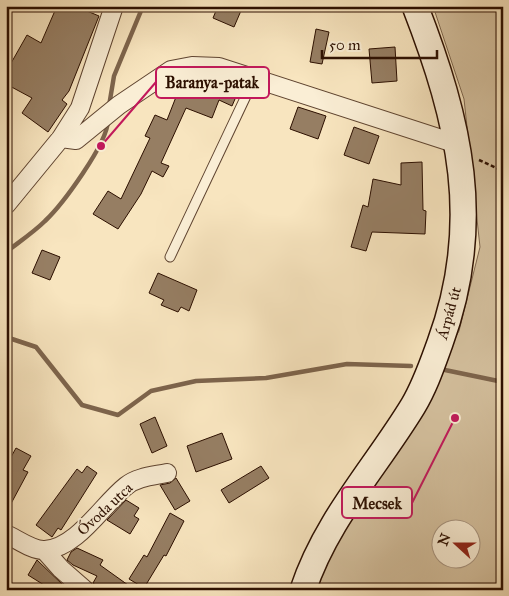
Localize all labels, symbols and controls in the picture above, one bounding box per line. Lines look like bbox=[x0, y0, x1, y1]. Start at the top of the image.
scale bar bbox=[322, 28, 436, 60]
text: 50 m bbox=[329, 36, 361, 54]
callout: Baranya-patak bbox=[156, 67, 269, 98]
text: Baranya-patak bbox=[165, 73, 259, 93]
street label: Árpád út bbox=[432, 284, 465, 342]
street label: Óvoda utca bbox=[73, 478, 137, 539]
callout: Mecsek bbox=[342, 487, 412, 518]
text: Mecsek bbox=[352, 494, 402, 513]
north arrow bbox=[432, 518, 482, 568]
text: N bbox=[434, 531, 454, 548]

